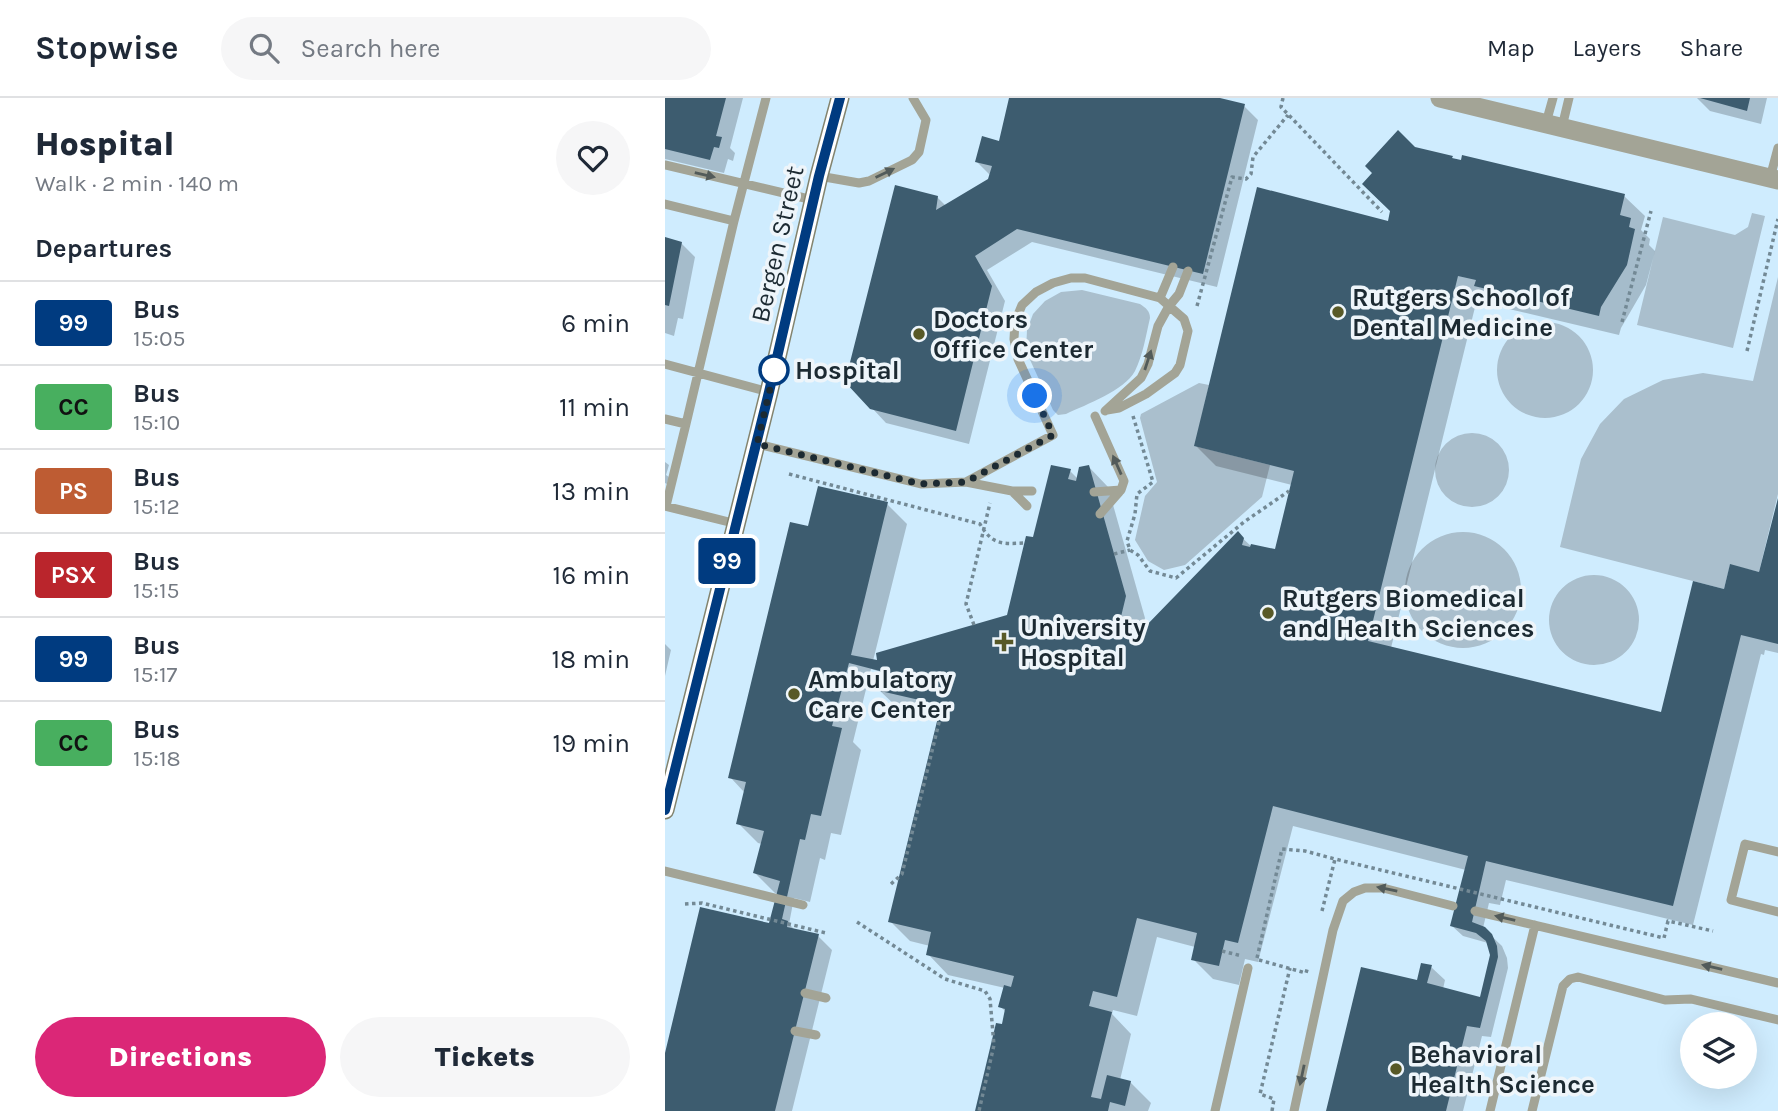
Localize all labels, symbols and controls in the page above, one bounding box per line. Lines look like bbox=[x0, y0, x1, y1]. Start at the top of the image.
search box bbox=[221, 17, 711, 80]
text: Stopwise bbox=[35, 29, 179, 67]
icon: search bbox=[245, 29, 283, 67]
text: Search here bbox=[301, 33, 440, 64]
text: Map bbox=[1487, 34, 1535, 62]
text: Layers bbox=[1573, 34, 1642, 62]
text: Share bbox=[1680, 34, 1743, 62]
button: heart bbox=[556, 121, 630, 195]
text: Hospital bbox=[35, 125, 174, 163]
street label: Bergen Street bbox=[744, 163, 811, 325]
one-way arrow bbox=[875, 168, 895, 179]
text: Walk · 2 min · 140 m bbox=[35, 170, 239, 197]
one-way arrow bbox=[694, 170, 716, 181]
text: Departures bbox=[35, 233, 172, 264]
place label: Rutgers School of Dental Medicine bbox=[1352, 282, 1570, 343]
text: Bus bbox=[133, 294, 180, 325]
place label: Doctors Office Center bbox=[933, 304, 1094, 365]
marker: Rutgers School of Dental Medicine bbox=[1330, 304, 1346, 320]
text: 6 min bbox=[561, 308, 630, 339]
text: 99 bbox=[59, 309, 88, 337]
text: 15:05 bbox=[133, 325, 186, 352]
marker: Doctors Office Center bbox=[911, 326, 927, 342]
one-way arrow bbox=[1143, 350, 1154, 371]
marker: Hospital bbox=[759, 355, 789, 385]
place label: Hospital bbox=[795, 355, 900, 386]
text: Bus bbox=[133, 378, 180, 409]
your location bbox=[1017, 378, 1052, 413]
text: 11 min bbox=[559, 392, 630, 423]
text: CC bbox=[58, 393, 89, 421]
text: 15:10 bbox=[133, 409, 180, 436]
one-way arrow bbox=[1111, 455, 1123, 475]
text: Bus bbox=[133, 462, 180, 493]
text: 13 min bbox=[552, 476, 630, 507]
text: PS bbox=[59, 477, 88, 505]
text: 15:12 bbox=[133, 493, 180, 520]
line badge: 99 bbox=[696, 538, 759, 584]
text: Bus bbox=[133, 546, 180, 577]
text: 99 bbox=[712, 547, 742, 575]
text: 16 min bbox=[553, 560, 630, 591]
text: PSX bbox=[51, 561, 96, 589]
text: 15:15 bbox=[133, 577, 179, 604]
place label: Rutgers Biomedical and Health Sciences bbox=[1282, 583, 1534, 644]
marker: Rutgers Biomedical and Health Sciences bbox=[1260, 605, 1276, 621]
place label: University Hospital bbox=[1020, 612, 1146, 673]
text: Bus bbox=[133, 630, 180, 661]
marker: University Hospital bbox=[994, 632, 1014, 652]
text: 18 min bbox=[551, 644, 630, 675]
text: 99 bbox=[59, 645, 88, 673]
text: 15:17 bbox=[133, 661, 177, 688]
place label: Ambulatory Care Center bbox=[808, 664, 953, 725]
marker: Ambulatory Care Center bbox=[786, 686, 802, 702]
text: Bus bbox=[133, 714, 180, 745]
text: 19 min bbox=[552, 728, 630, 759]
text: CC bbox=[58, 729, 89, 757]
text: 15:18 bbox=[133, 745, 181, 772]
one-way arrow bbox=[1375, 884, 1397, 895]
one-way arrow bbox=[1494, 912, 1516, 923]
one-way arrow bbox=[1701, 961, 1723, 972]
map controls bbox=[1680, 1012, 1757, 1089]
button: layers bbox=[1680, 1012, 1757, 1089]
button: Directions bbox=[35, 1017, 326, 1097]
button: Tickets bbox=[340, 1017, 630, 1097]
place label: Behavioral Health Science bbox=[1410, 1039, 1595, 1100]
marker: Behavioral Health Science bbox=[1388, 1061, 1404, 1077]
one-way arrow bbox=[1296, 1064, 1307, 1086]

